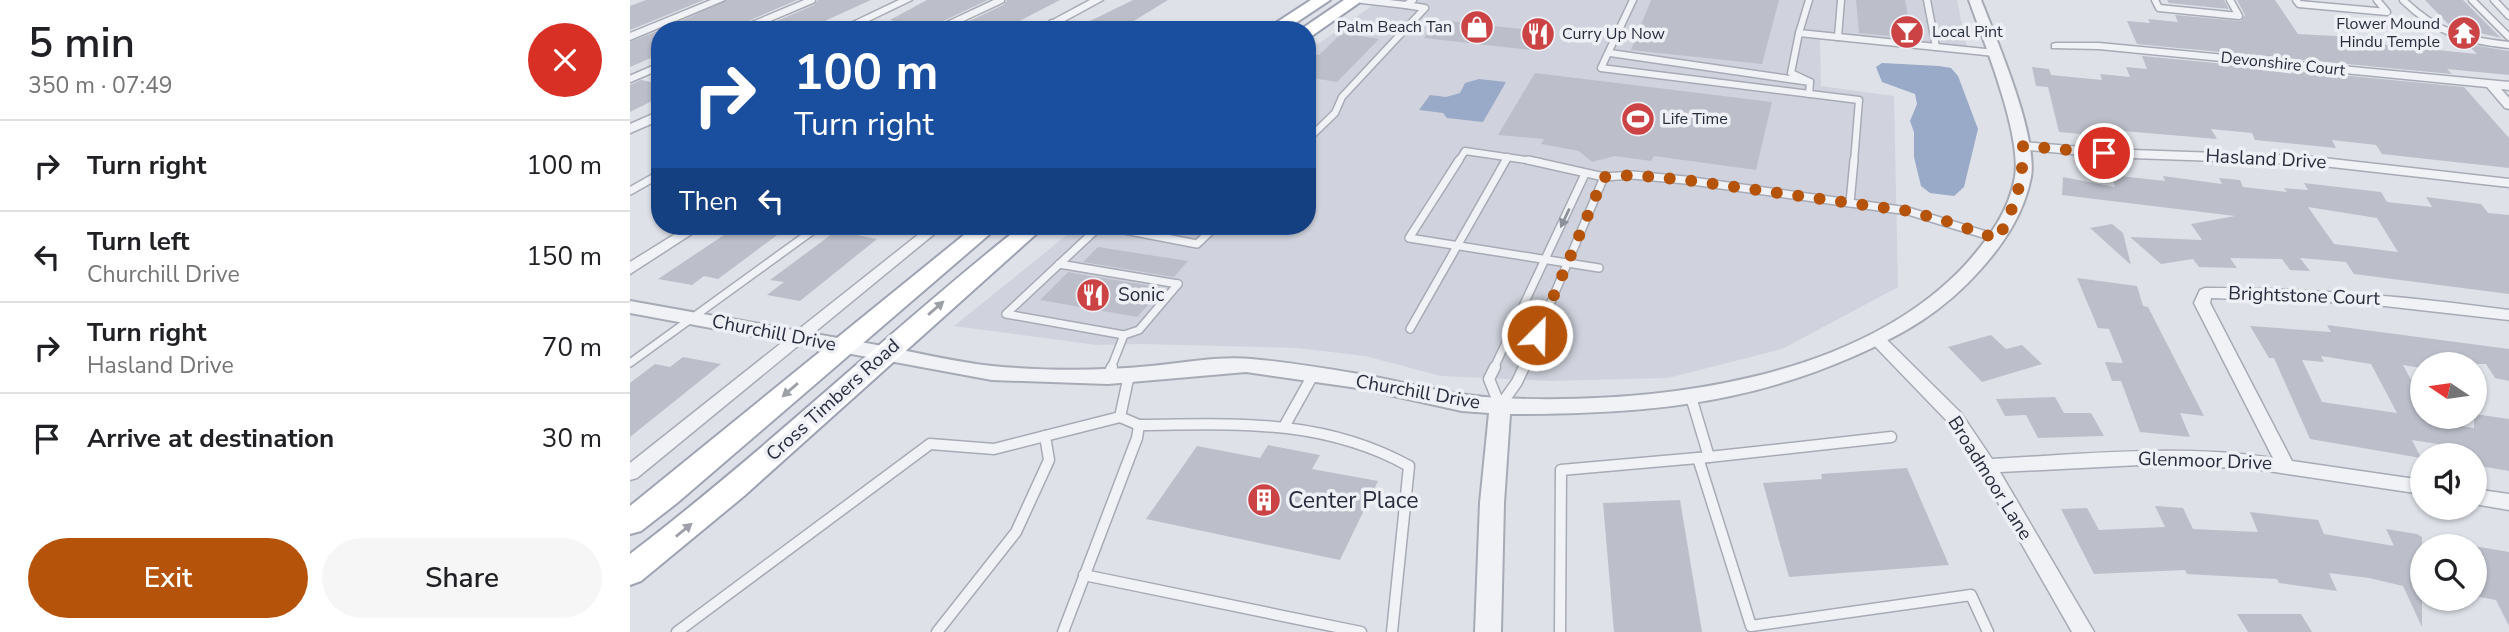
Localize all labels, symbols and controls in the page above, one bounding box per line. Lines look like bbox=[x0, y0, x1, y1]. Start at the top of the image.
shop icon: Palm Beach Tan bbox=[1458, 8, 1496, 46]
bar icon: Local Pint bbox=[1888, 13, 1926, 51]
place label: Flower Mound Hindu Temple bbox=[2336, 13, 2440, 53]
temple icon: Flower Mound Hindu Temple bbox=[2445, 14, 2483, 52]
text: 5 min bbox=[28, 15, 135, 72]
restaurant icon: Curry Up Now bbox=[1519, 15, 1557, 53]
place label: Palm Beach Tan bbox=[1337, 16, 1452, 38]
place label: Local Pint bbox=[1932, 21, 2003, 43]
button: close bbox=[528, 23, 602, 97]
place label: Curry Up Now bbox=[1562, 23, 1666, 45]
text: 100 m bbox=[794, 39, 938, 106]
street label: Devonshire Court bbox=[2220, 47, 2347, 82]
icon: right bbox=[679, 49, 770, 140]
text: 350 m · 07:49 bbox=[28, 70, 173, 101]
sports icon: Life Time bbox=[1619, 100, 1657, 138]
text: Turn right bbox=[794, 103, 934, 146]
place label: Life Time bbox=[1662, 108, 1728, 130]
pin bbox=[2074, 123, 2134, 183]
icon: arrive bbox=[2085, 134, 2123, 172]
street label: Hasland Drive bbox=[2205, 143, 2327, 175]
icon: right bbox=[28, 147, 66, 185]
text: Turn right bbox=[87, 148, 206, 183]
text: 100 m bbox=[526, 148, 602, 183]
icon: left bbox=[752, 182, 790, 220]
text: Then bbox=[679, 184, 738, 219]
one-way arrow bbox=[1559, 207, 1570, 228]
text: Turn left bbox=[87, 224, 190, 259]
icon: left bbox=[28, 238, 66, 276]
text: 150 m bbox=[526, 239, 602, 274]
text: Churchill Drive bbox=[87, 259, 240, 290]
restaurant icon: Sonic bbox=[1074, 276, 1112, 314]
street label: Brightstone Court bbox=[2228, 280, 2381, 312]
place label: Sonic bbox=[1118, 282, 1164, 308]
position arrow bbox=[1500, 298, 1574, 372]
one-way arrow bbox=[928, 301, 945, 316]
street label: Churchill Drive bbox=[710, 308, 838, 358]
text: Turn right bbox=[87, 315, 206, 350]
icon: right bbox=[28, 329, 66, 367]
text: 70 m bbox=[542, 330, 602, 365]
street label: Cross Timbers Road bbox=[761, 333, 905, 467]
text: Hasland Drive bbox=[87, 350, 234, 381]
north arrow bbox=[2410, 352, 2487, 429]
map controls bbox=[2410, 352, 2487, 611]
street label: Churchill Drive bbox=[1354, 368, 1482, 416]
one-way arrow bbox=[781, 382, 799, 398]
street label: Broadmoor Lane bbox=[1941, 411, 2039, 545]
icon: arrive bbox=[28, 420, 66, 458]
text: Arrive at destination bbox=[87, 421, 334, 456]
text: 30 m bbox=[542, 421, 602, 456]
button: sound bbox=[2410, 443, 2487, 520]
street label: Glenmoor Drive bbox=[2137, 446, 2273, 476]
building icon: Center Place bbox=[1245, 481, 1283, 519]
place label: Center Place bbox=[1288, 485, 1419, 516]
one-way arrow bbox=[674, 523, 692, 538]
button: search bbox=[2410, 534, 2487, 611]
button: Exit bbox=[28, 538, 308, 618]
button: Share bbox=[322, 538, 602, 618]

